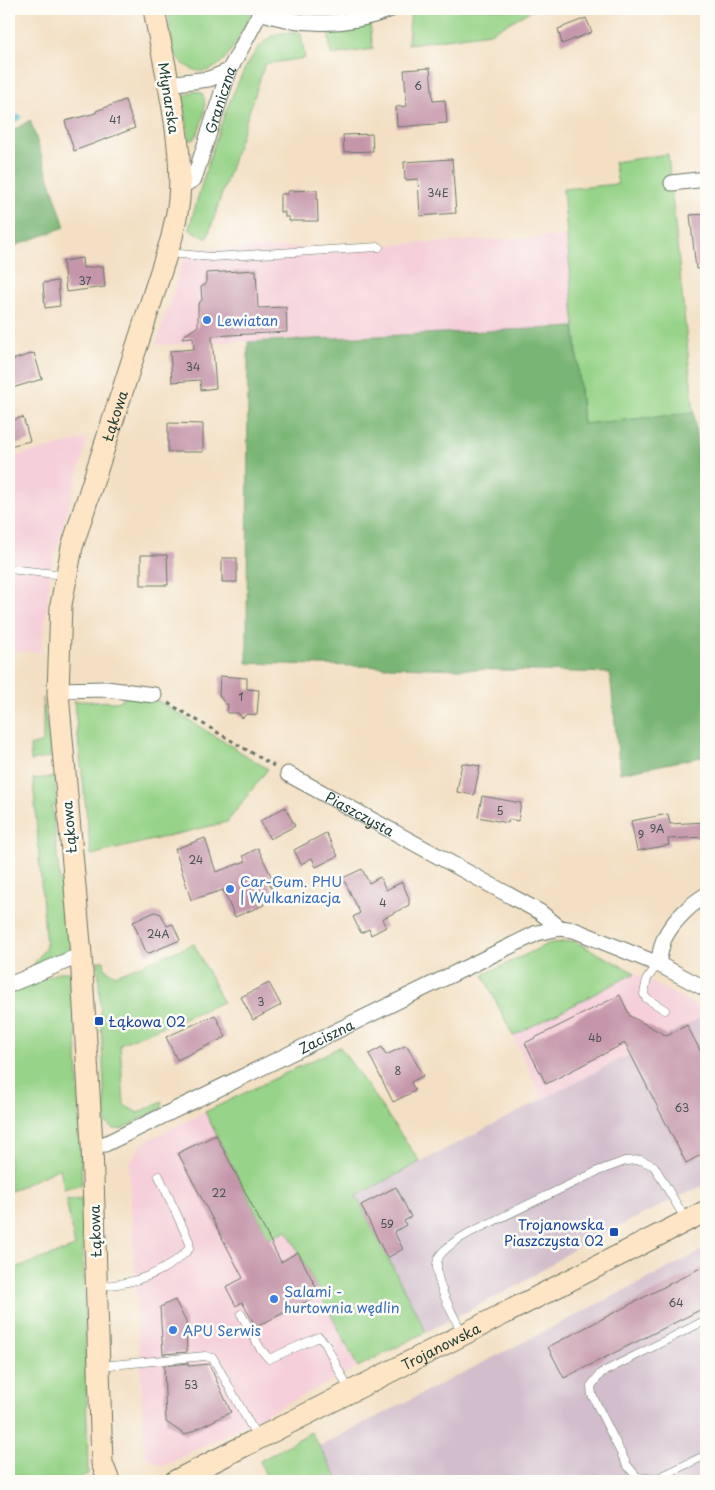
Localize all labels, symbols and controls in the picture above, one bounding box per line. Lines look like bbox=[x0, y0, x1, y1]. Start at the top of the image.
street label: Młynarska bbox=[153, 61, 185, 135]
street label: Graniczna bbox=[199, 61, 241, 136]
house number: 6 bbox=[414, 77, 422, 94]
house number: 41 bbox=[109, 111, 121, 128]
house number: 34E bbox=[427, 184, 449, 201]
house number: 37 bbox=[79, 272, 92, 289]
place label: Lewiatan bbox=[217, 310, 278, 331]
marker: Lewiatan bbox=[201, 314, 213, 326]
house number: 34 bbox=[186, 358, 200, 375]
street label: Łąkowa bbox=[96, 387, 132, 444]
house number: 1 bbox=[239, 688, 244, 705]
street label: Piaszczysta bbox=[322, 786, 399, 841]
street label: Łąkowa bbox=[56, 800, 82, 854]
house number: 5 bbox=[496, 802, 504, 819]
house number: 9A bbox=[650, 820, 665, 837]
house number: 9 bbox=[638, 826, 644, 843]
house number: 24 bbox=[189, 851, 203, 868]
place label: Car-Gum. PHU | Wulkanizacja bbox=[240, 871, 342, 908]
marker: Car-Gum. PHU | Wulkanizacja bbox=[224, 883, 236, 895]
house number: 4 bbox=[379, 894, 387, 911]
house number: 24A bbox=[147, 925, 169, 942]
house number: 3 bbox=[257, 993, 265, 1010]
place label: Łąkowa 02 bbox=[108, 1011, 186, 1032]
street label: Zaciszna bbox=[295, 1013, 358, 1059]
marker: Łąkowa 02 bbox=[93, 1015, 105, 1027]
house number: 4b bbox=[588, 1029, 602, 1046]
house number: 8 bbox=[395, 1062, 402, 1079]
house number: 63 bbox=[675, 1099, 689, 1116]
house number: 22 bbox=[212, 1184, 226, 1201]
street label: Łąkowa bbox=[84, 1204, 106, 1258]
place label: Trojanowska Piaszczysta 02 bbox=[504, 1214, 604, 1251]
house number: 59 bbox=[380, 1215, 394, 1232]
marker: Trojanowska Piaszczysta 02 bbox=[608, 1226, 620, 1238]
place label: Salami - hurtownia wędlin bbox=[284, 1281, 400, 1318]
marker: Salami - hurtownia wędlin bbox=[268, 1293, 280, 1305]
house number: 64 bbox=[669, 1294, 683, 1311]
street label: Trojanowska bbox=[397, 1317, 484, 1375]
place label: APU Serwis bbox=[183, 1320, 261, 1341]
marker: APU Serwis bbox=[167, 1324, 179, 1336]
house number: 53 bbox=[184, 1376, 198, 1393]

